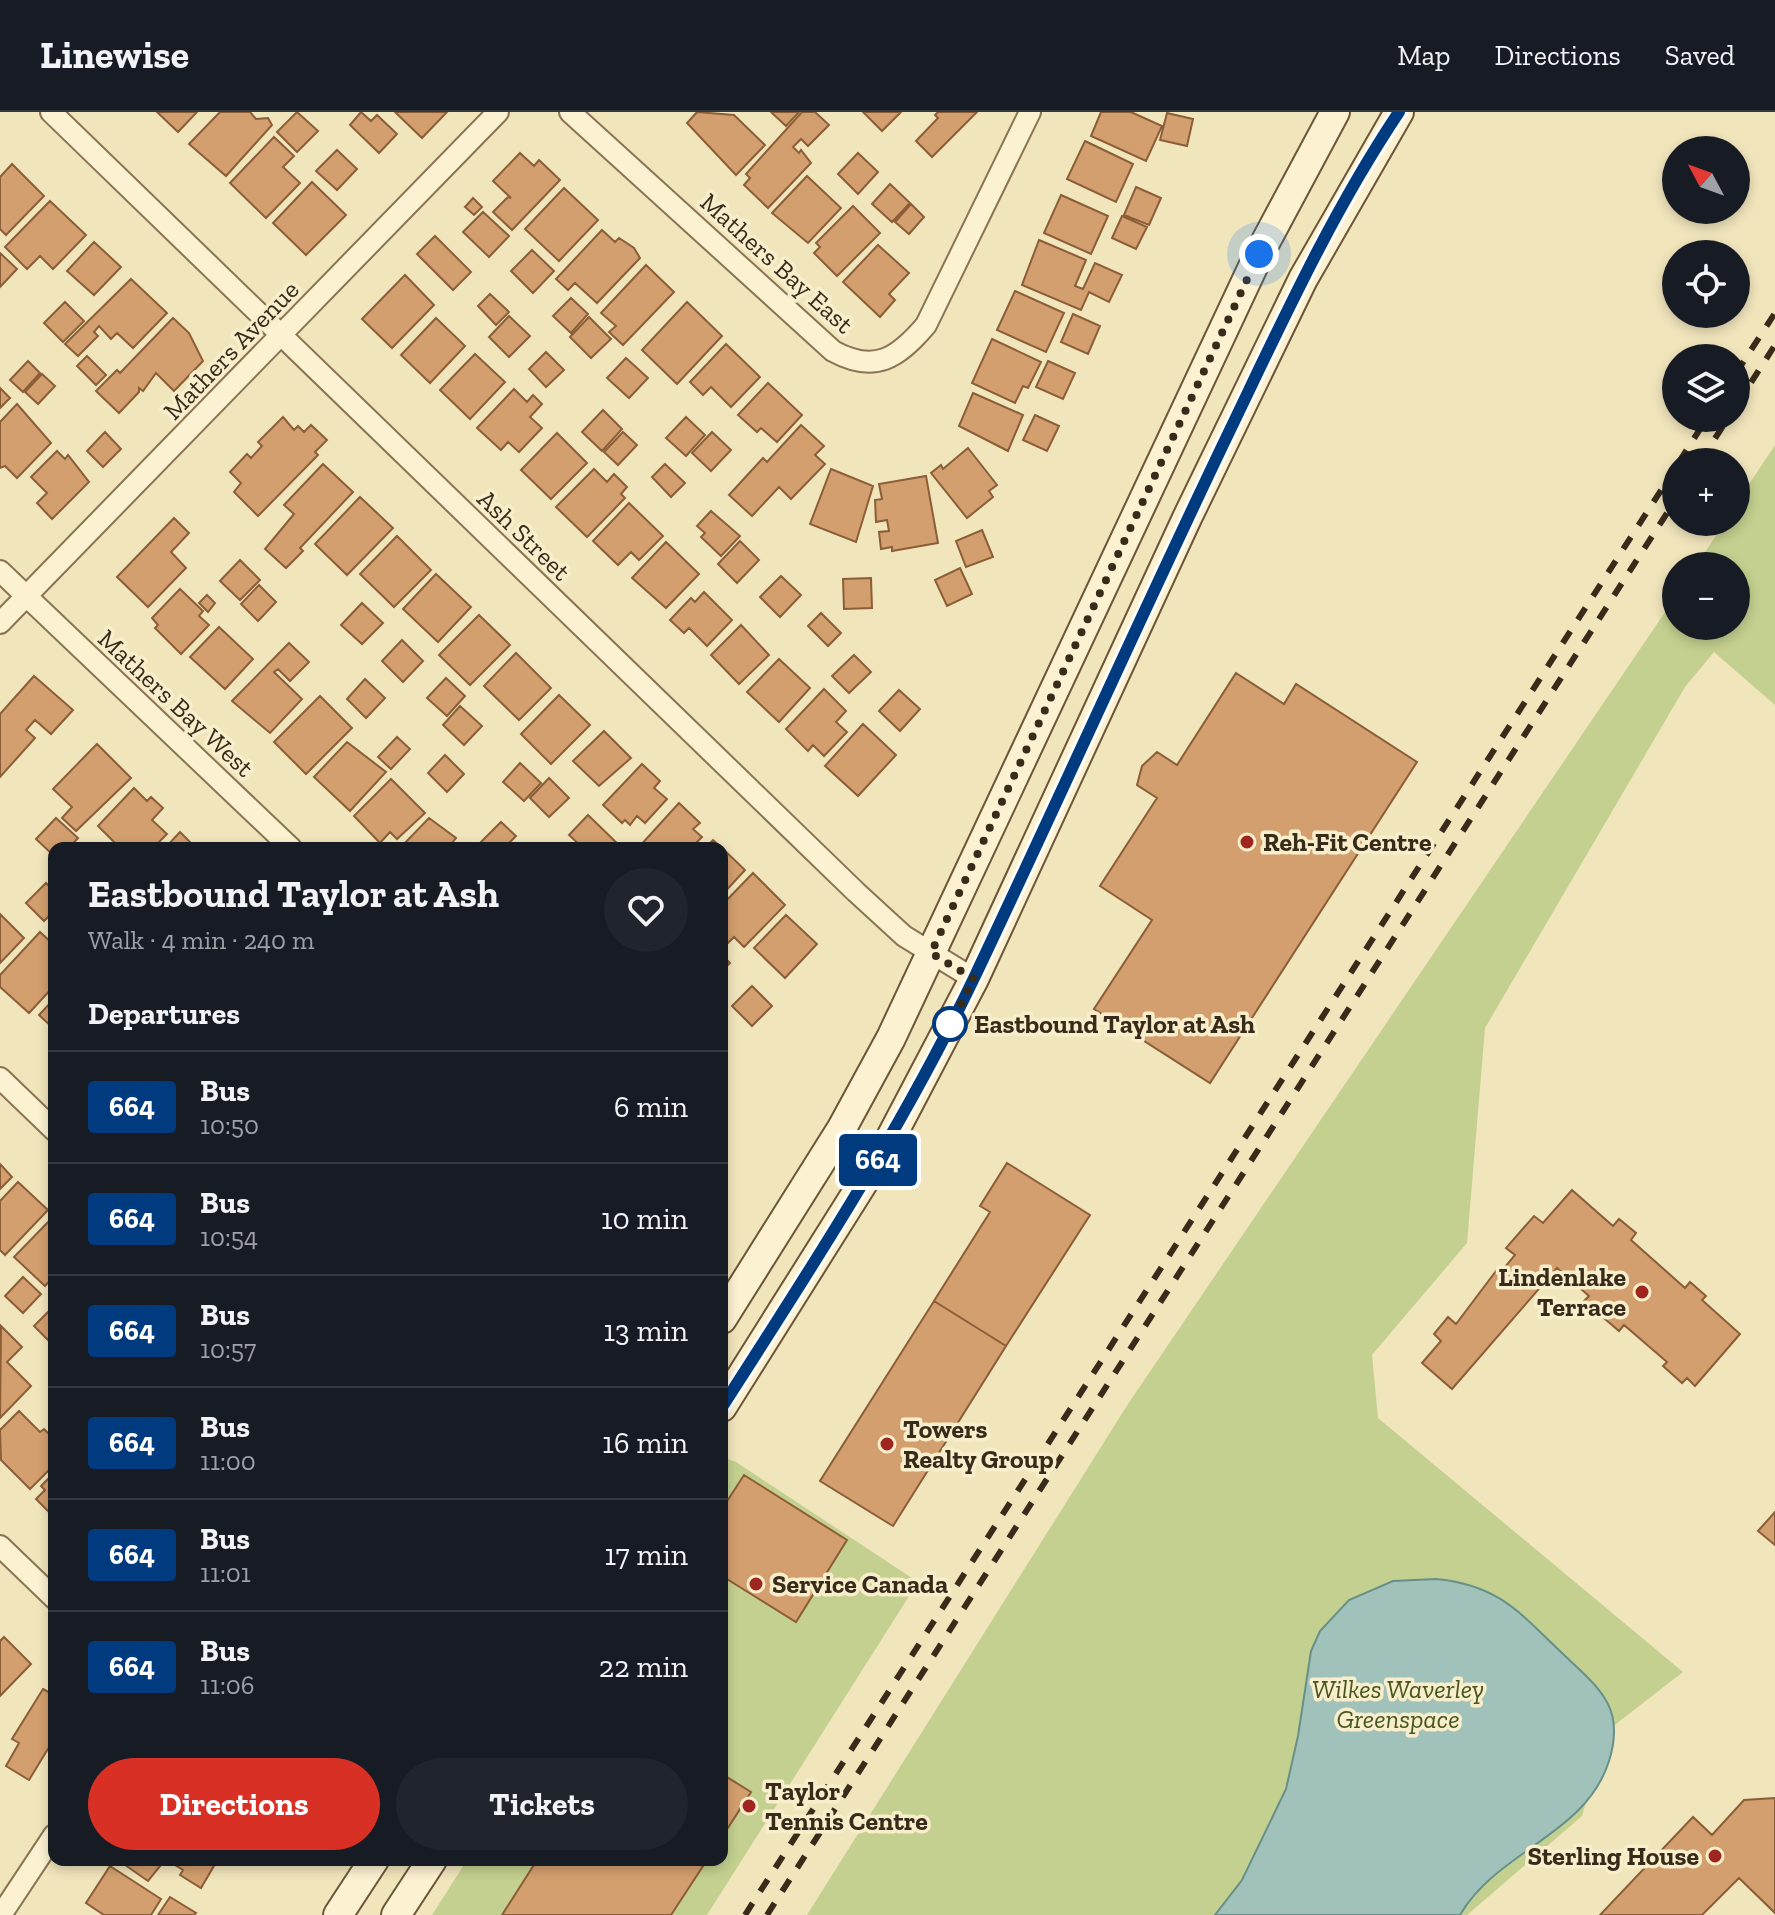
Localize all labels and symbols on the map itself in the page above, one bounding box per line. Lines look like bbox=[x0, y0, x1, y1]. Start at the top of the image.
north arrow bbox=[1662, 136, 1750, 224]
street label: Mathers Bay East bbox=[694, 186, 860, 340]
your location bbox=[1239, 234, 1279, 274]
street label: Mathers Avenue bbox=[156, 274, 306, 426]
street label: Ash Street bbox=[471, 483, 577, 587]
street label: Mathers Bay West bbox=[91, 623, 261, 784]
place label: Reh-Fit Centre bbox=[1263, 826, 1432, 858]
marker: Reh-Fit Centre bbox=[1238, 833, 1256, 851]
marker: Eastbound Taylor at Ash bbox=[933, 1007, 967, 1041]
place label: Eastbound Taylor at Ash bbox=[974, 1008, 1255, 1040]
line badge: 664 bbox=[832, 1134, 924, 1186]
place label: Lindenlake Terrace bbox=[1498, 1261, 1626, 1323]
marker: Lindenlake Terrace bbox=[1633, 1283, 1651, 1301]
place label: Towers Realty Group bbox=[903, 1413, 1054, 1475]
marker: Towers Realty Group bbox=[878, 1435, 896, 1453]
place label: Service Canada bbox=[772, 1568, 948, 1600]
marker: Service Canada bbox=[747, 1575, 765, 1593]
park label: Wilkes Waverley Greenspace bbox=[1312, 1673, 1484, 1735]
place label: Taylor Tennis Centre bbox=[765, 1775, 928, 1837]
marker: Taylor Tennis Centre bbox=[740, 1797, 758, 1815]
place label: Sterling House bbox=[1528, 1840, 1699, 1872]
marker: Sterling House bbox=[1706, 1847, 1724, 1865]

